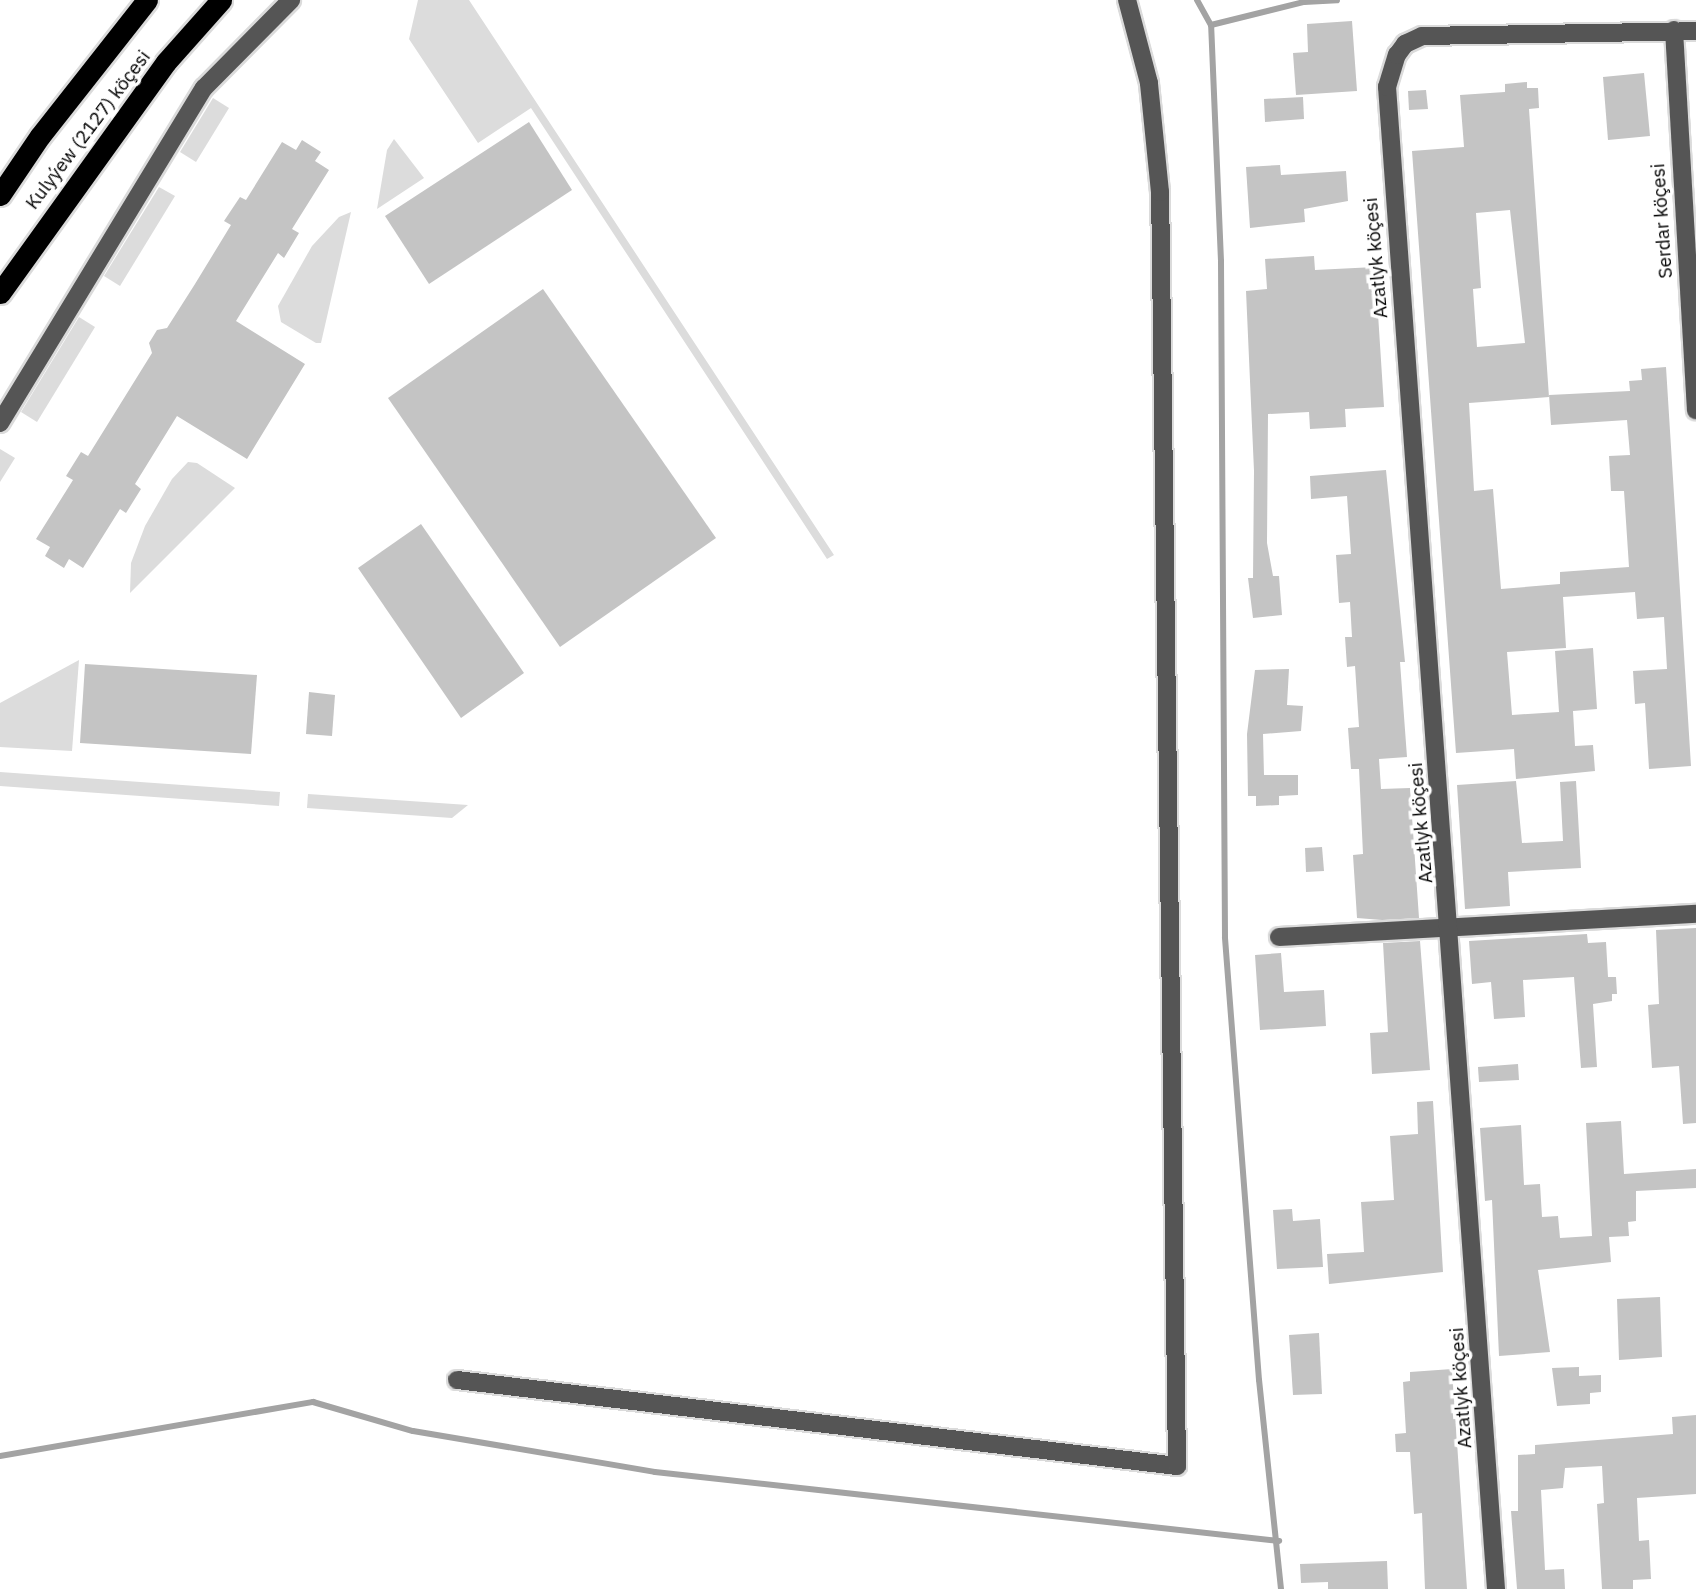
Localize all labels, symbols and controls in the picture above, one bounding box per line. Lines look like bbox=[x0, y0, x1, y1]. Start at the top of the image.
street label: Kulyýew (2127) köçesi bbox=[21, 46, 155, 214]
street label: Serdar köçesi bbox=[1647, 163, 1677, 279]
street label: Azatlyk köçesi bbox=[1359, 197, 1393, 319]
street label: Azatlyk köçesi bbox=[1404, 762, 1438, 884]
street label: Azatlyk köçesi bbox=[1445, 1327, 1477, 1449]

